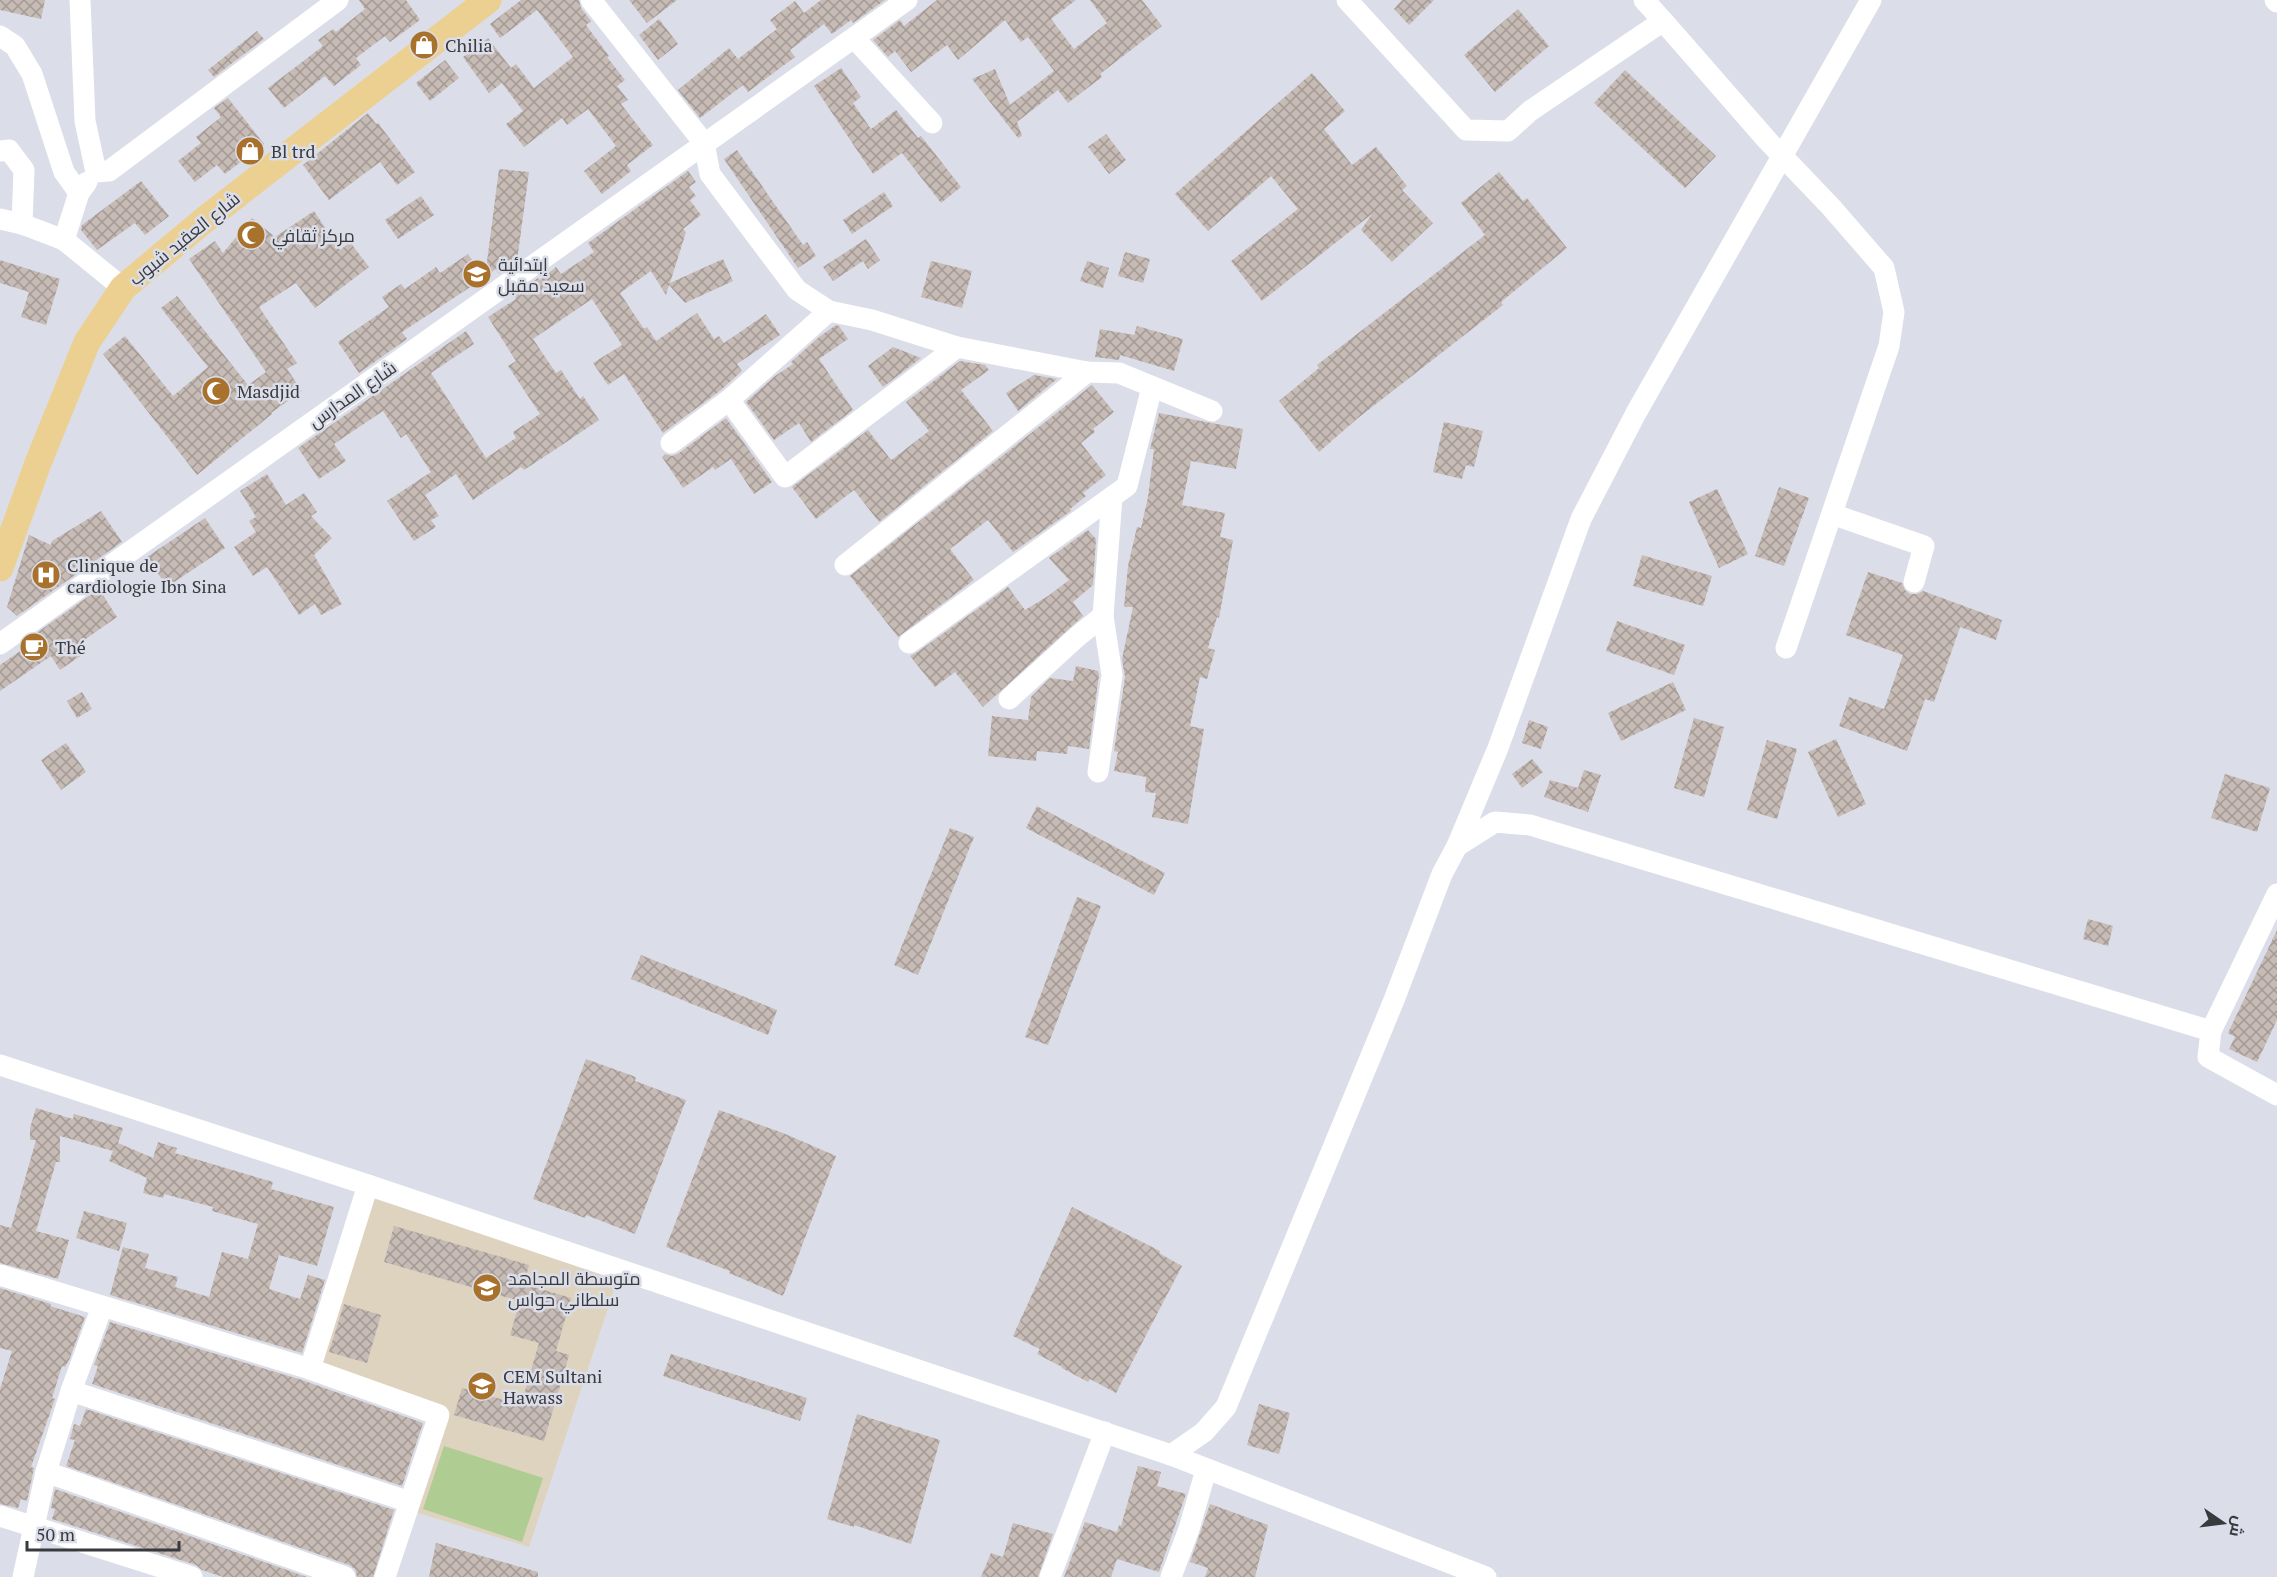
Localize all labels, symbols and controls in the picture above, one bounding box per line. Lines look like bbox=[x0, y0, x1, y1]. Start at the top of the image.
shop icon: Chilia bbox=[408, 29, 440, 61]
place label: Chilia bbox=[445, 33, 493, 57]
shop icon: Bl trd bbox=[234, 135, 266, 167]
place label: Bl trd bbox=[271, 139, 315, 163]
street label: شارع العقيد شبوب bbox=[124, 186, 245, 291]
mosque icon: مركز ثقافي bbox=[235, 219, 267, 251]
place label: مركز ثقافي bbox=[272, 223, 355, 250]
place label: إبتدائية سعيد مقبل bbox=[498, 252, 585, 297]
school or university icon: إبتدائية سعيد مقبل bbox=[461, 258, 493, 290]
street label: شارع المدارس bbox=[303, 355, 401, 434]
mosque icon: Masdjid bbox=[200, 375, 232, 407]
place label: Masdjid bbox=[237, 379, 300, 403]
place label: Clinique de cardiologie Ibn Sina bbox=[67, 553, 227, 598]
hospital icon: Clinique de cardiologie Ibn Sina bbox=[30, 559, 62, 591]
cafe icon: Thé bbox=[18, 631, 50, 663]
place label: Thé bbox=[55, 635, 86, 659]
place label: متوسطة المجاهد سلطاني حواس bbox=[508, 1266, 640, 1314]
school or university icon: متوسطة المجاهد سلطاني حواس bbox=[471, 1272, 503, 1304]
place label: CEM Sultani Hawass bbox=[503, 1364, 602, 1409]
school or university icon: CEM Sultani Hawass bbox=[466, 1370, 498, 1402]
north arrow bbox=[2193, 1493, 2253, 1553]
scale bar bbox=[27, 1514, 178, 1552]
text: ش bbox=[2224, 1514, 2251, 1539]
text: 50 m bbox=[36, 1522, 76, 1546]

